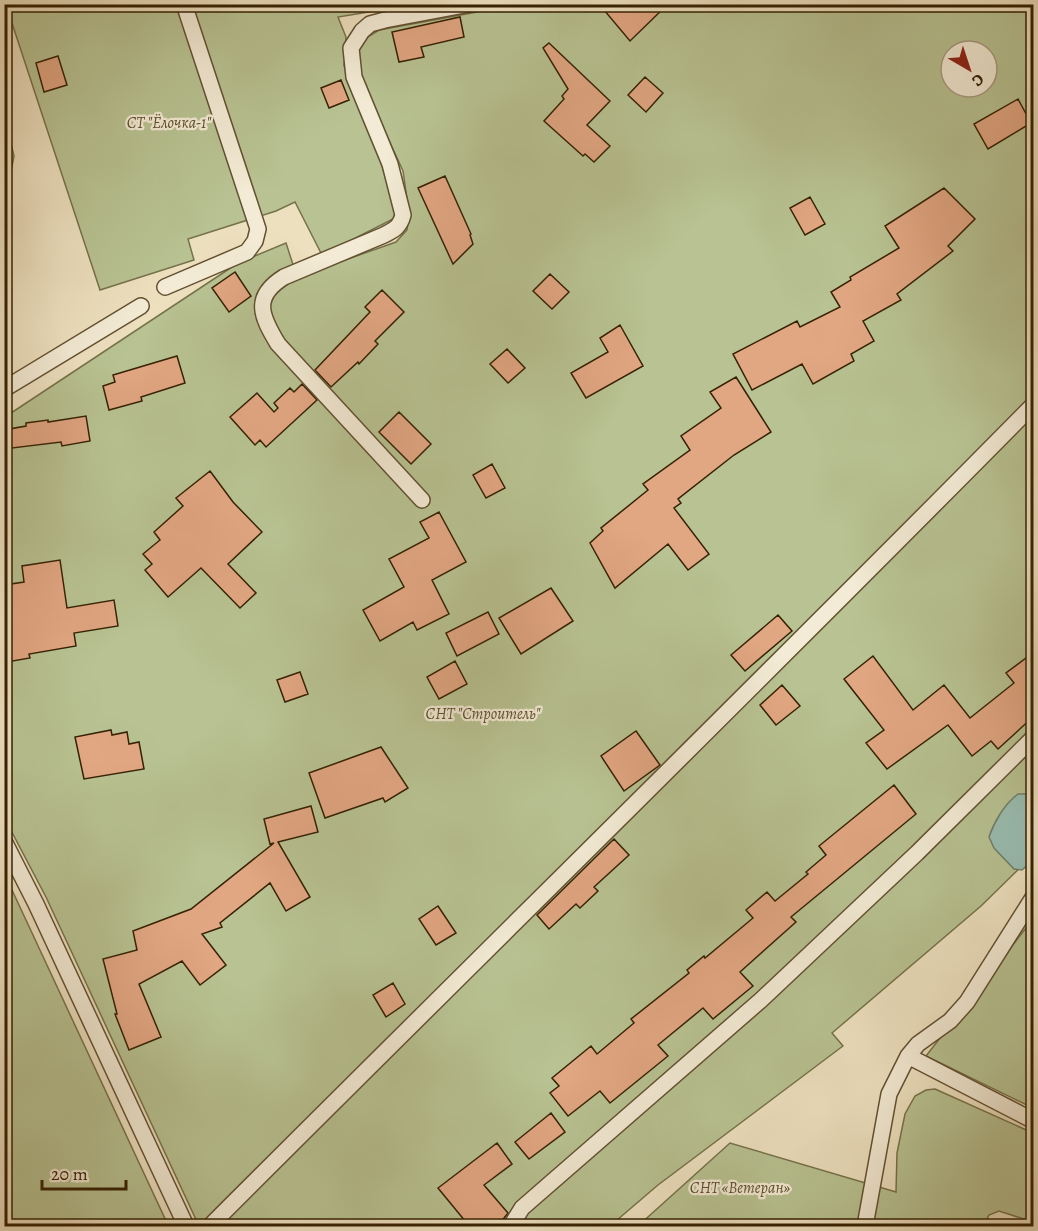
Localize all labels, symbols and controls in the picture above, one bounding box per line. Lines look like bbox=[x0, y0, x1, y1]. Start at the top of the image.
north arrow bbox=[939, 39, 999, 99]
text: С bbox=[967, 68, 989, 92]
park label: СТ "Ёлочка-1" bbox=[127, 112, 212, 134]
park label: СНТ "Строитель" bbox=[426, 703, 541, 725]
scale bar bbox=[42, 1153, 126, 1191]
text: 20 m bbox=[51, 1162, 88, 1186]
park label: СНТ «Ветеран» bbox=[690, 1177, 791, 1199]

